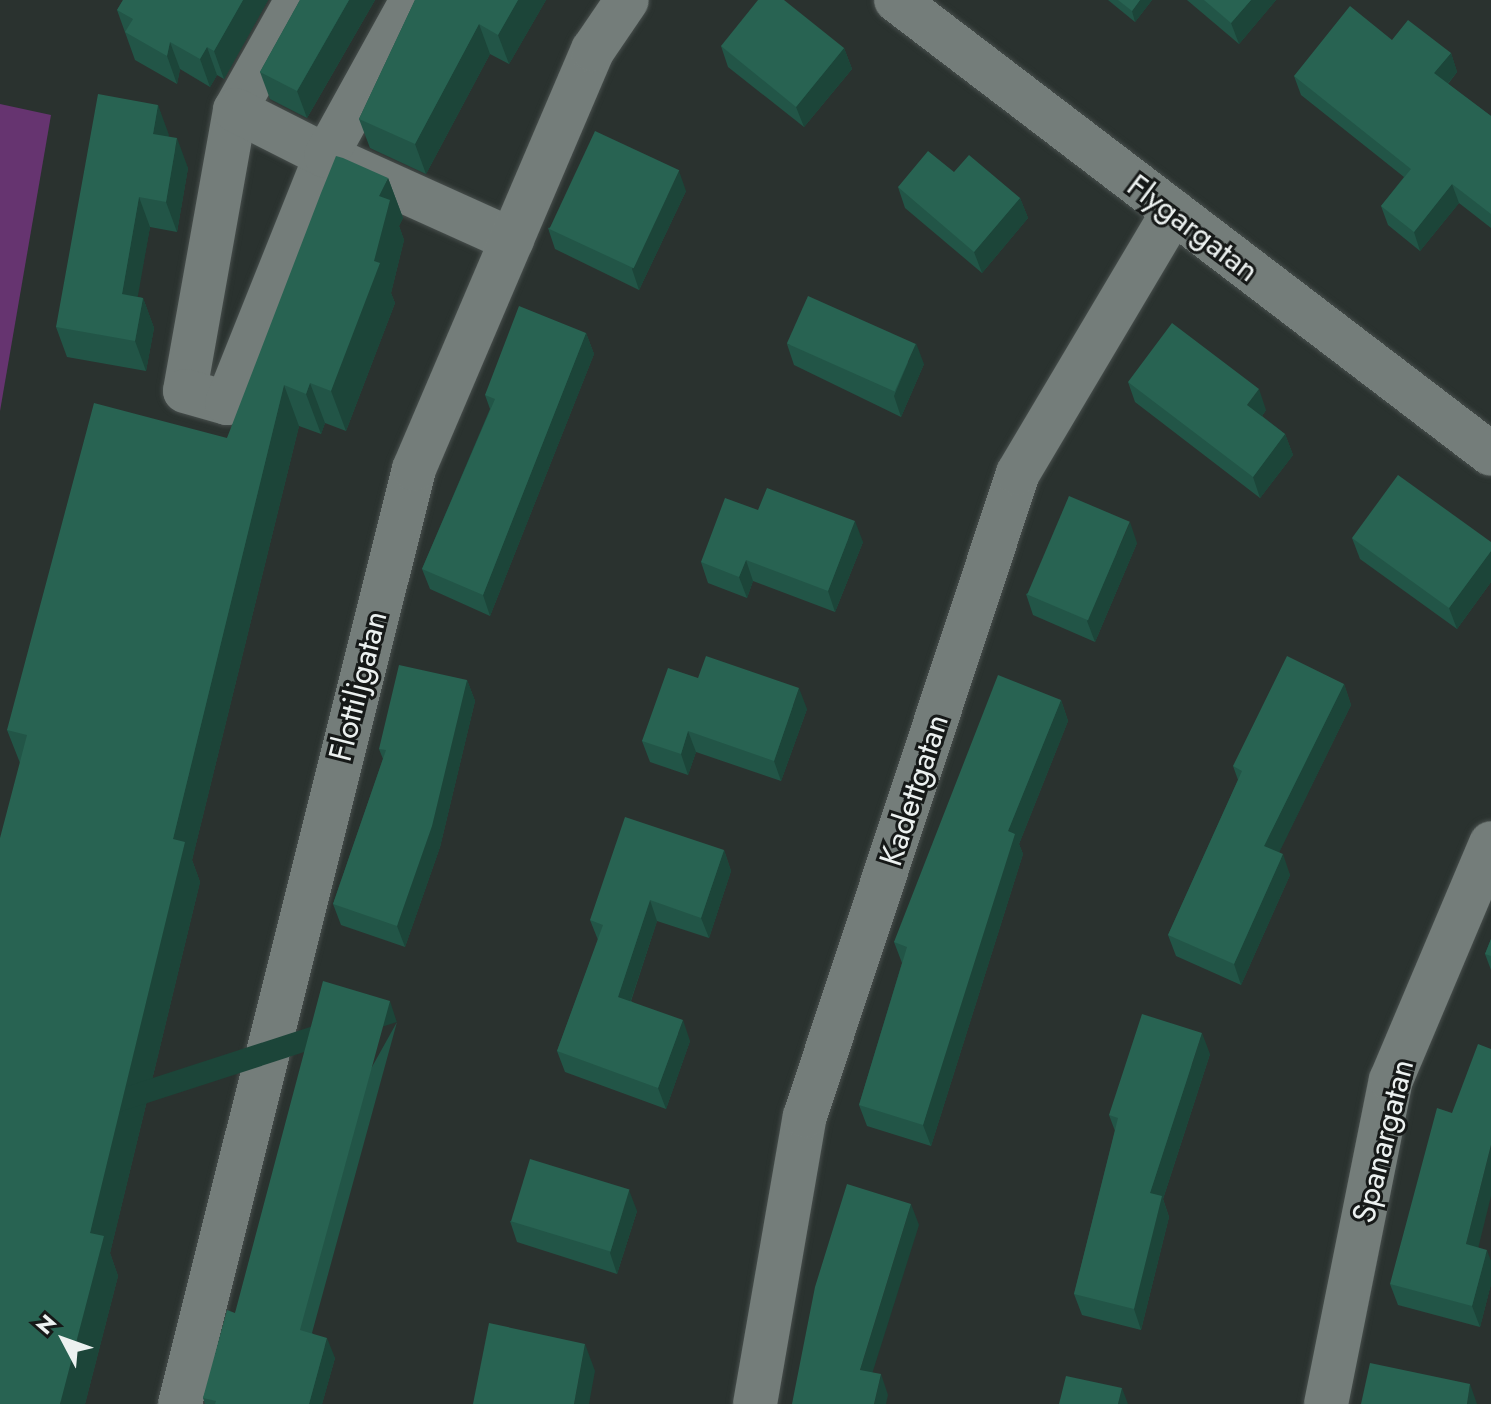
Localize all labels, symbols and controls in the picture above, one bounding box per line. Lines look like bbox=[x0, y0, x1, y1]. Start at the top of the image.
street label: Flygargatan bbox=[1120, 166, 1266, 290]
street label: Flottiljgatan bbox=[321, 607, 395, 765]
street label: Kadettgatan bbox=[871, 709, 957, 871]
street label: Spanargatan bbox=[1344, 1055, 1422, 1227]
north arrow bbox=[24, 1300, 104, 1380]
text: N bbox=[28, 1307, 64, 1341]

